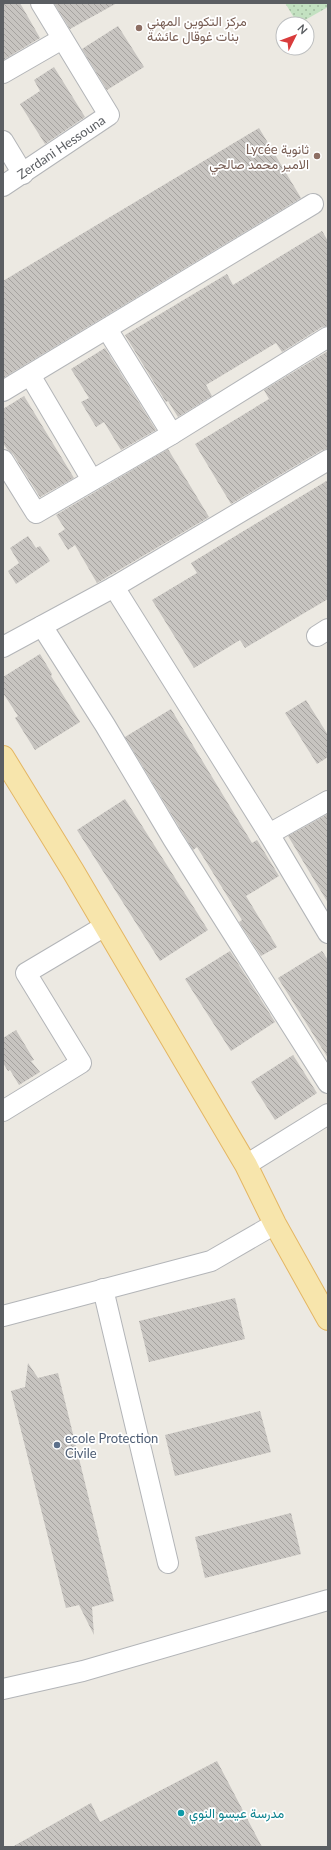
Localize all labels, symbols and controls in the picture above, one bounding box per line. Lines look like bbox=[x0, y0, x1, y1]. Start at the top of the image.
place label: مركز التكوين المهني بنات غوقال عائشة bbox=[147, 13, 247, 45]
north arrow bbox=[275, 16, 315, 56]
text: N bbox=[295, 21, 310, 36]
marker: مركز التكوين المهني بنات غوقال عائشة bbox=[134, 23, 144, 33]
street label: Zerdani Hessouna bbox=[14, 112, 108, 182]
place label: Lycée ثانوية الامير محمد صالحي bbox=[209, 141, 309, 175]
marker: Lycée ثانوية الامير محمد صالحي bbox=[312, 151, 322, 161]
place label: ecole Protection Civile bbox=[65, 1430, 158, 1461]
marker: ecole Protection Civile bbox=[52, 1440, 62, 1450]
place label: مدرسة عيسو النوي bbox=[189, 1805, 284, 1824]
marker: مدرسة عيسو النوي bbox=[176, 1808, 186, 1818]

